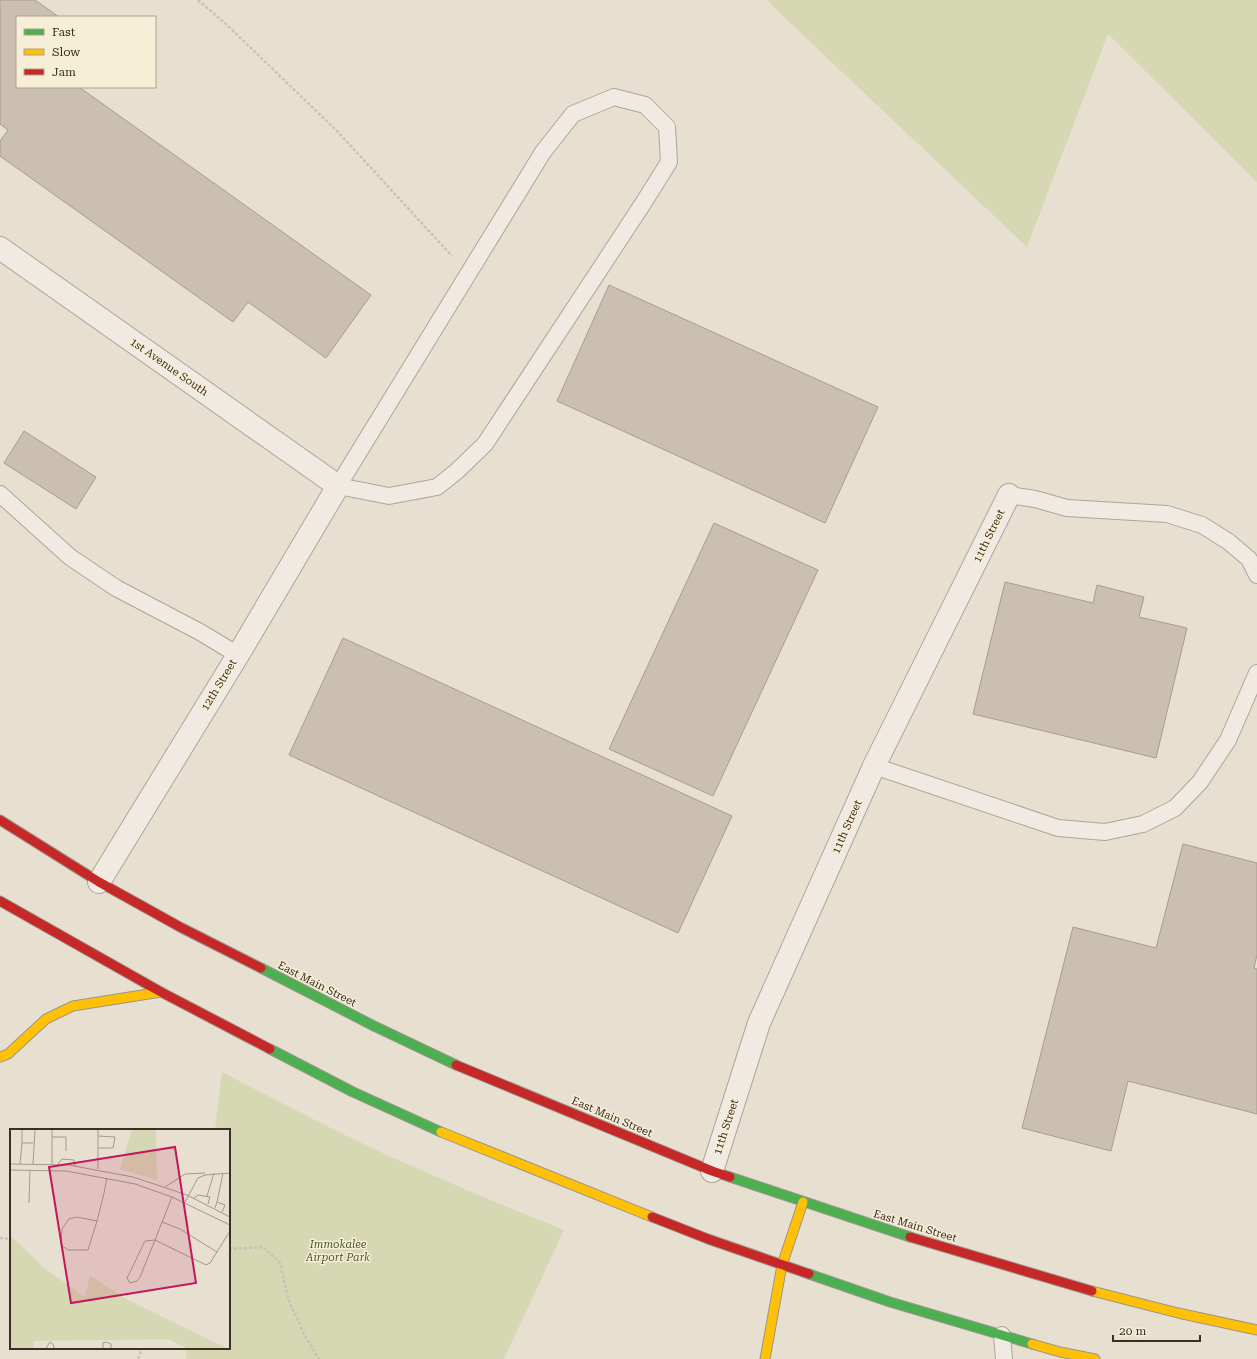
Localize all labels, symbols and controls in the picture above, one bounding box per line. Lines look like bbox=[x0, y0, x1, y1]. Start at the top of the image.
legend bbox=[16, 16, 156, 88]
text: Fast bbox=[52, 25, 76, 39]
text: Slow bbox=[52, 45, 80, 59]
text: Jam bbox=[52, 65, 76, 79]
street label: 1st Avenue South bbox=[127, 335, 211, 399]
street label: 11th Street bbox=[970, 507, 1008, 565]
street label: 12th Street bbox=[199, 657, 239, 713]
street label: 11th Street bbox=[829, 798, 865, 856]
street label: East Main Street bbox=[276, 959, 358, 1009]
street label: East Main Street bbox=[570, 1094, 654, 1140]
street label: 11th Street bbox=[711, 1097, 741, 1157]
inset map bbox=[10, 1129, 230, 1349]
street label: East Main Street bbox=[872, 1207, 958, 1245]
park label: Immokalee Airport Park bbox=[305, 1238, 370, 1264]
scale bar bbox=[1113, 1317, 1200, 1343]
text: 20 m bbox=[1119, 1324, 1146, 1338]

